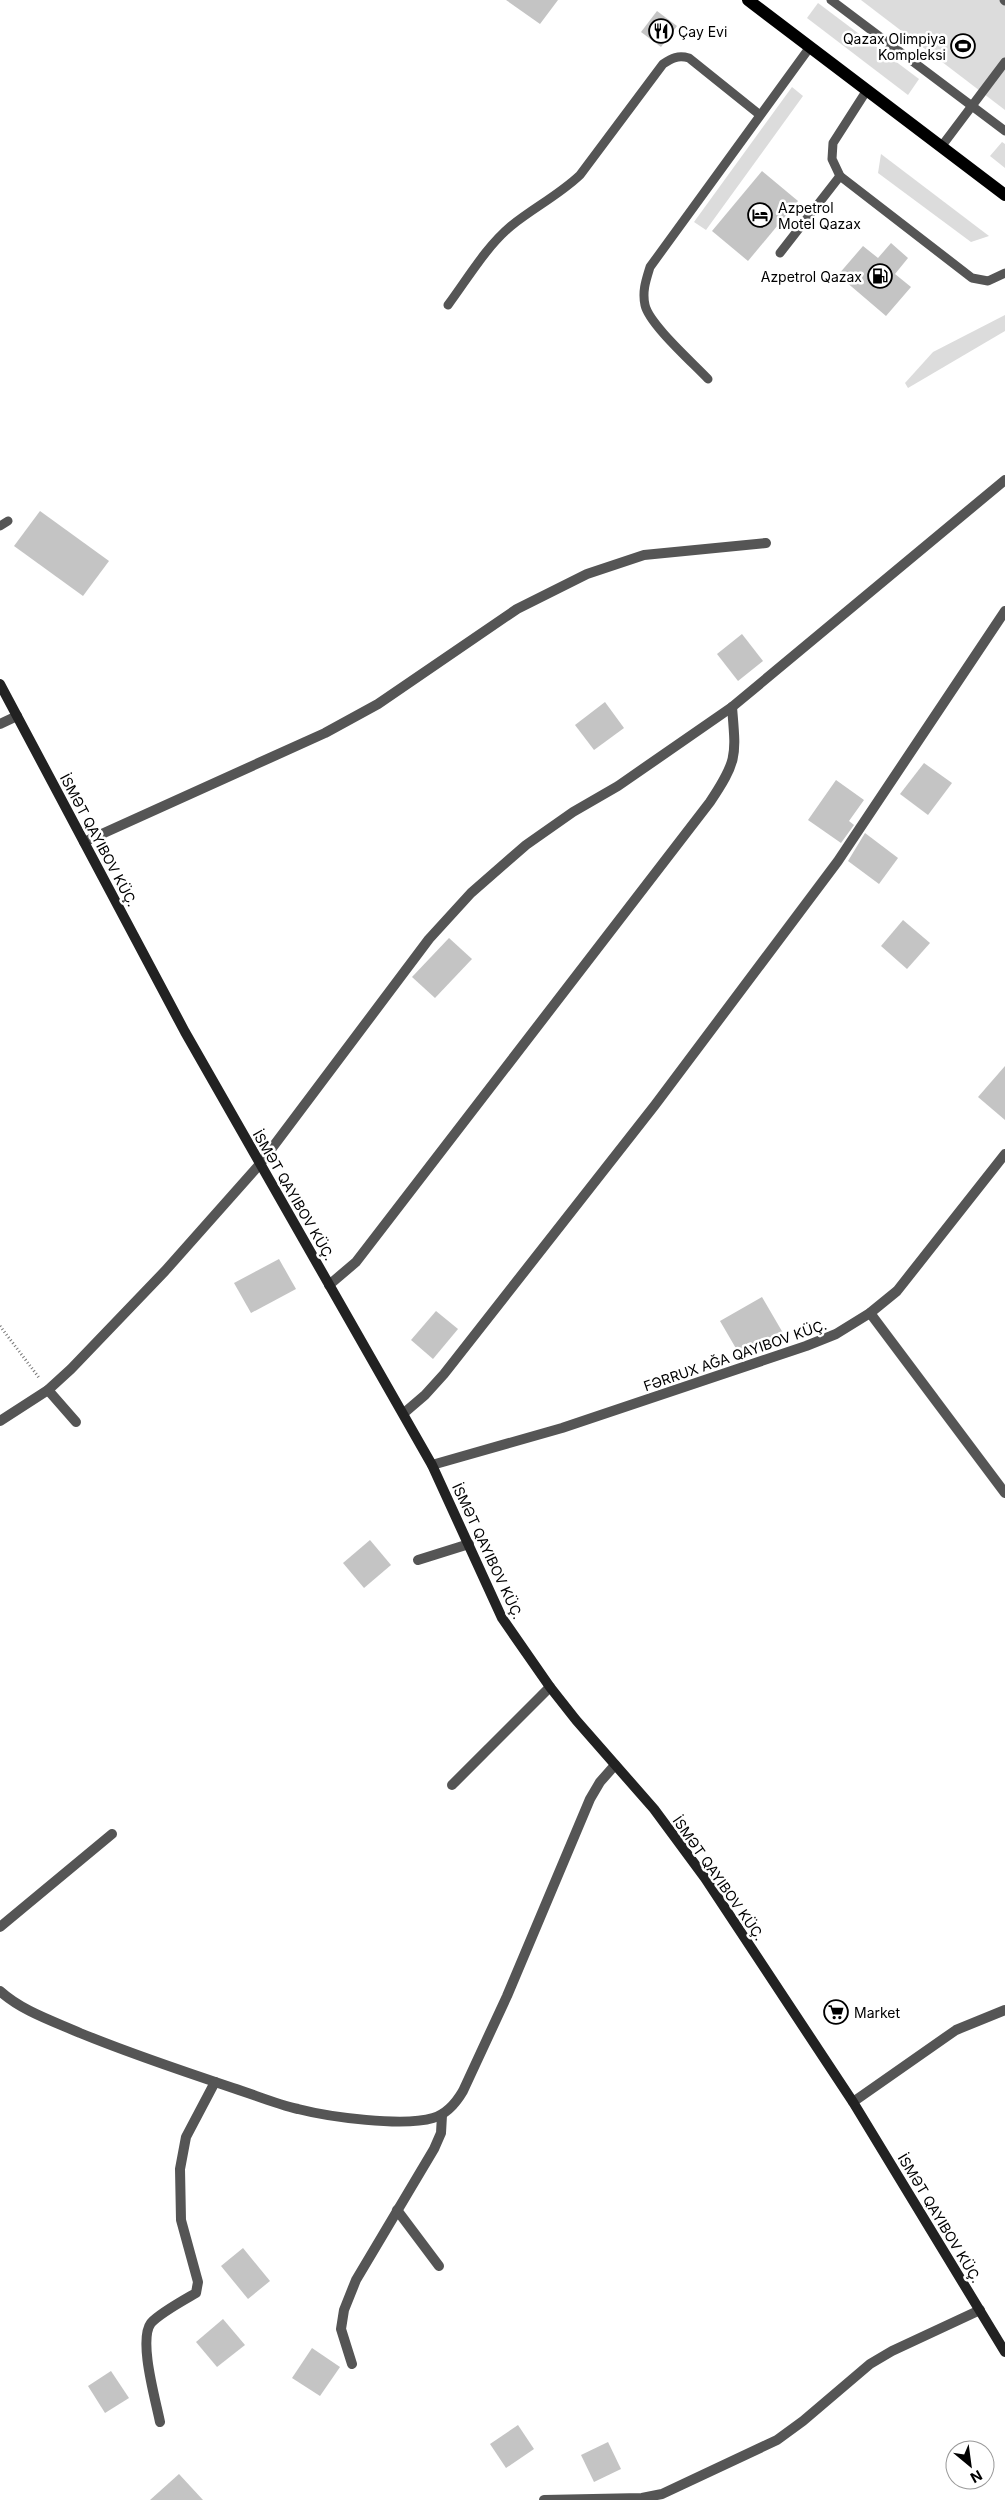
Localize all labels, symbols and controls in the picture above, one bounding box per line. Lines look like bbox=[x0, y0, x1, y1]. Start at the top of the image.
restaurant icon: Çay Evi bbox=[648, 18, 674, 44]
place label: Çay Evi bbox=[678, 23, 727, 40]
place label: Qazax Olimpiya Kompleksi bbox=[843, 30, 946, 63]
sports icon: Qazax Olimpiya Kompleksi bbox=[950, 33, 976, 59]
place label: Azpetrol Motel Qazax bbox=[778, 199, 861, 232]
hotel icon: Azpetrol Motel Qazax bbox=[747, 202, 773, 228]
fuel station icon: Azpetrol Qazax bbox=[867, 263, 893, 289]
place label: Azpetrol Qazax bbox=[761, 268, 862, 285]
street label: İSMƏT QAYIBOV KÜÇ. bbox=[57, 771, 141, 909]
street label: İSMƏT QAYIBOV KÜÇ. bbox=[250, 1127, 338, 1263]
street label: FƏRRUX AĞA QAYIBOV KÜÇ. bbox=[641, 1316, 829, 1394]
street label: İSMƏT QAYIBOV KÜÇ. bbox=[449, 1480, 527, 1622]
street label: İSMƏT QAYIBOV KÜÇ. bbox=[670, 1813, 768, 1943]
supermarket icon: Market bbox=[823, 1999, 849, 2025]
place label: Market bbox=[854, 2004, 901, 2021]
street label: İSMƏT QAYIBOV KÜÇ. bbox=[895, 2150, 985, 2286]
north arrow bbox=[945, 2440, 995, 2490]
text: N bbox=[968, 2467, 985, 2487]

